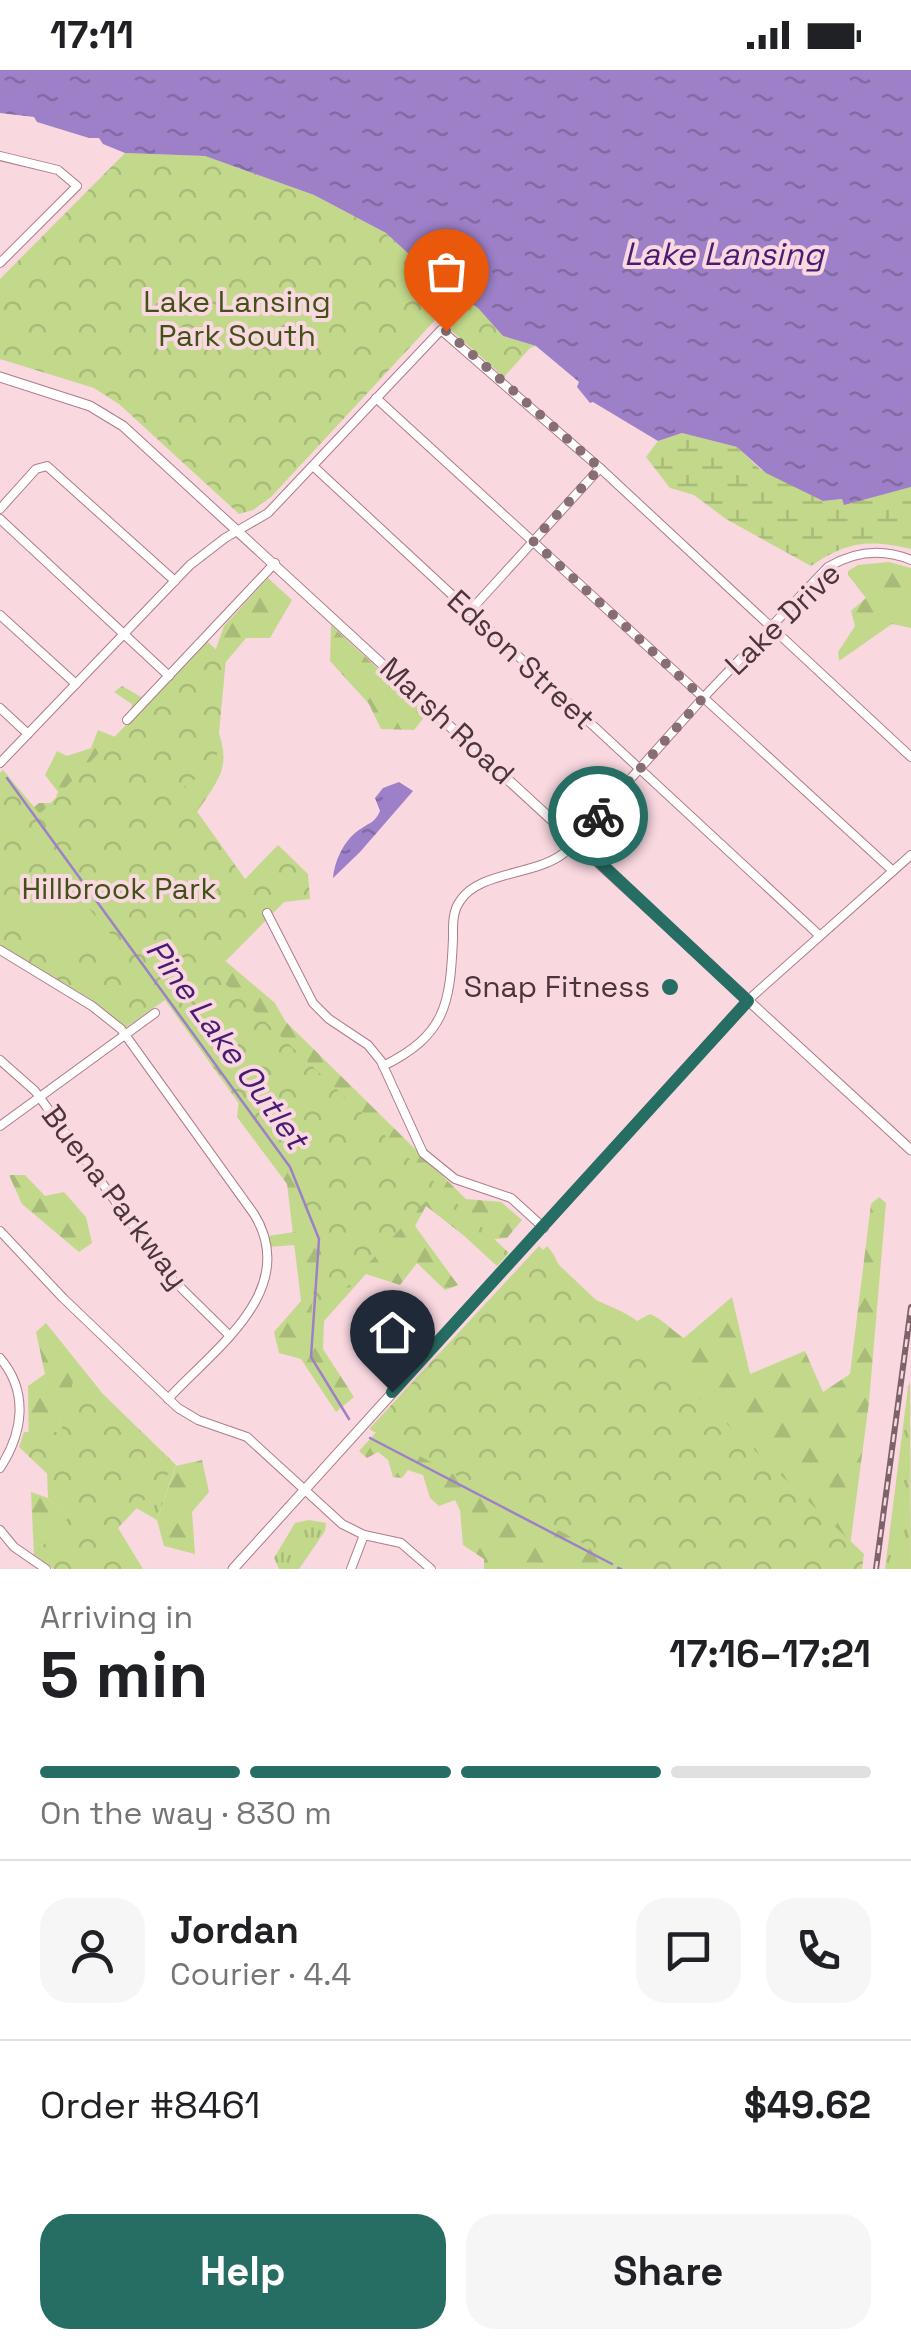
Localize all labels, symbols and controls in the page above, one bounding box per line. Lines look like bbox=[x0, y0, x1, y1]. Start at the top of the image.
text: 17:11 bbox=[50, 11, 134, 59]
pin bbox=[404, 229, 489, 332]
water label: Lake Lansing bbox=[624, 234, 825, 274]
icon: bag bbox=[419, 244, 474, 299]
park label: Lake Lansing Park South bbox=[143, 282, 331, 355]
street label: Lake Drive bbox=[716, 554, 849, 683]
street label: Edson Street bbox=[439, 581, 604, 738]
street label: Marsh Road bbox=[372, 648, 523, 793]
courier bbox=[548, 766, 648, 866]
icon: bike bbox=[571, 789, 626, 844]
park label: Hillbrook Park bbox=[21, 869, 217, 908]
water label: Pine Lake Outlet bbox=[137, 931, 319, 1159]
place label: Snap Fitness bbox=[464, 967, 650, 1006]
marker: Snap Fitness bbox=[659, 976, 681, 998]
street label: Buena Parkway bbox=[33, 1097, 197, 1297]
pin bbox=[350, 1290, 435, 1393]
icon: home bbox=[365, 1305, 420, 1360]
text: Arriving in bbox=[40, 1597, 193, 1637]
text: 17:16–17:21 bbox=[669, 1630, 871, 1678]
text: 5 min bbox=[40, 1633, 208, 1716]
text: On the way · 830 m bbox=[40, 1793, 332, 1833]
button: person bbox=[40, 1898, 145, 2003]
button: chat bbox=[636, 1898, 741, 2003]
button: phone bbox=[766, 1898, 871, 2003]
text: Jordan bbox=[170, 1906, 299, 1954]
text: Courier · 4.4 bbox=[170, 1954, 351, 1994]
text: Order #8461 bbox=[40, 2081, 260, 2129]
text: $49.62 bbox=[744, 2081, 871, 2129]
button: Help bbox=[40, 2214, 446, 2329]
button: Share bbox=[466, 2214, 871, 2329]

